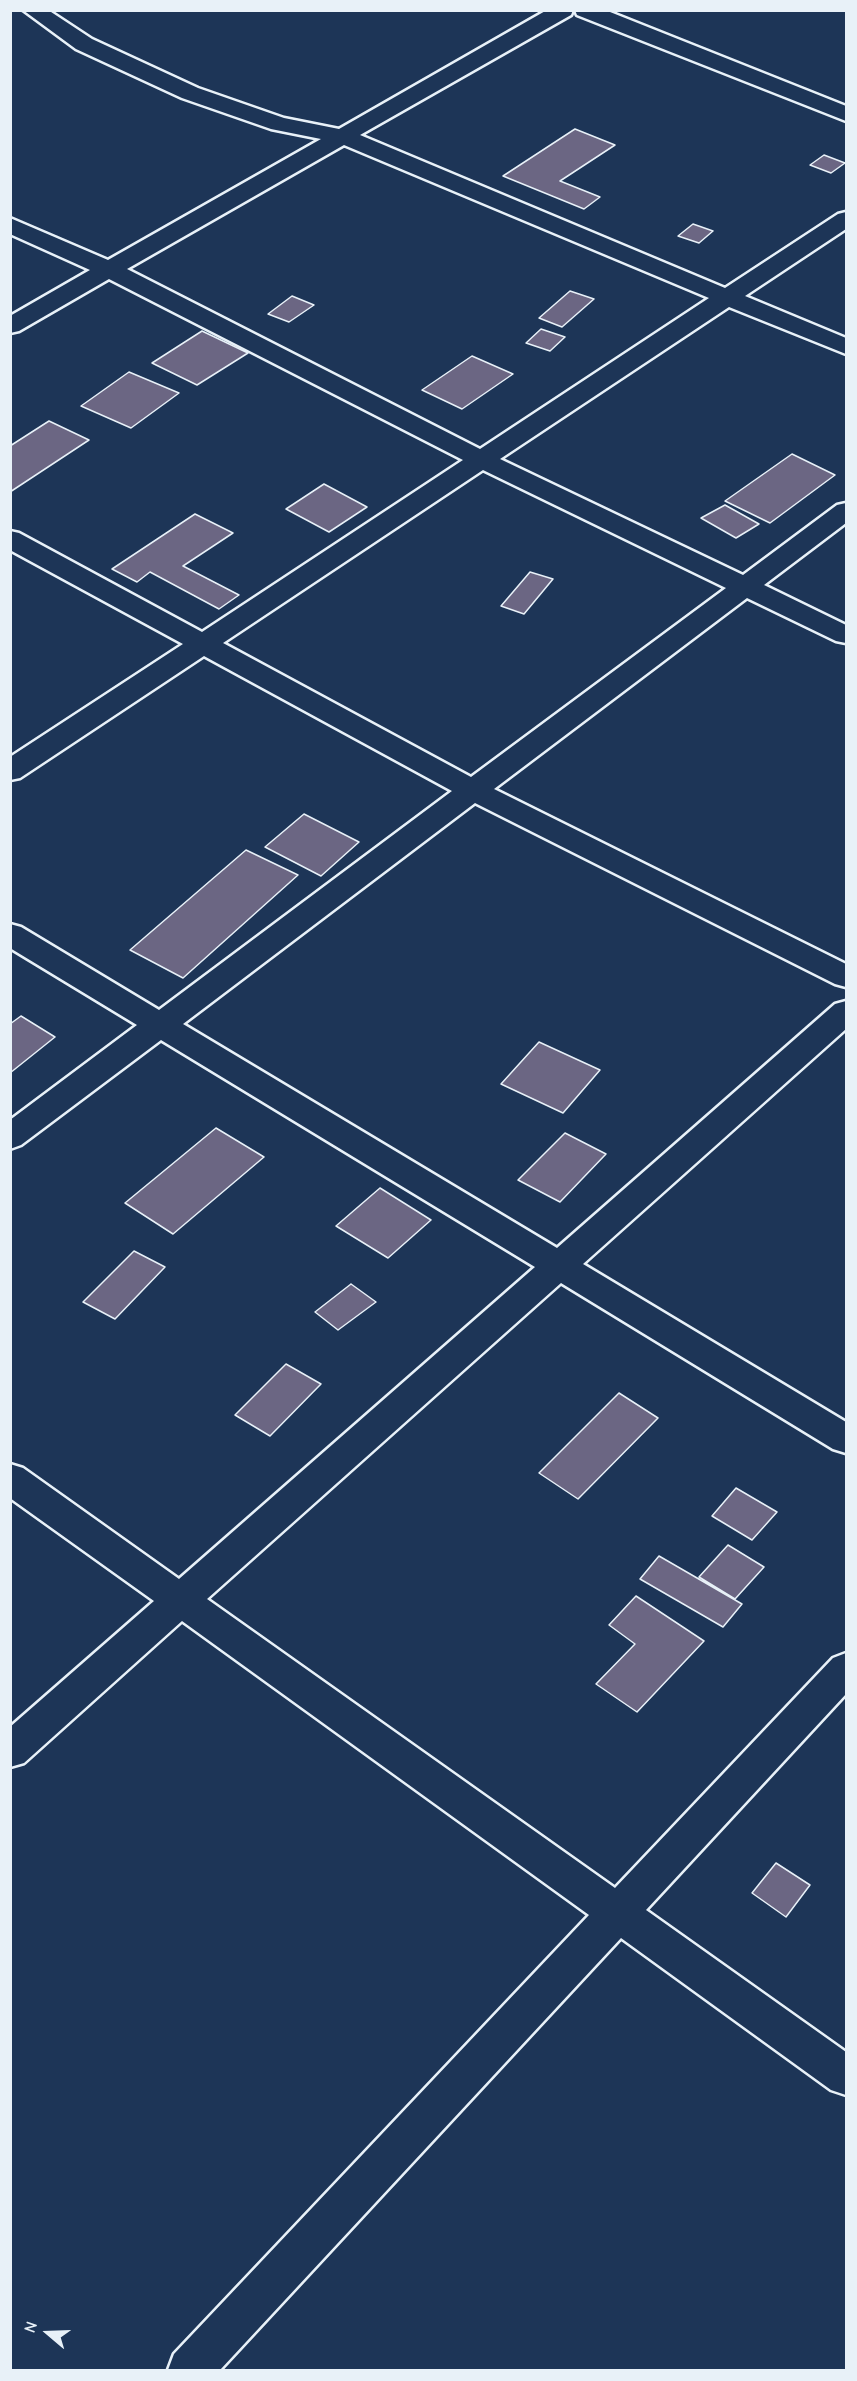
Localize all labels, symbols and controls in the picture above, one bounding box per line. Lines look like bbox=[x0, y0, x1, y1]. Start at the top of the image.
north arrow bbox=[18, 2303, 78, 2363]
text: N bbox=[21, 2319, 41, 2335]

